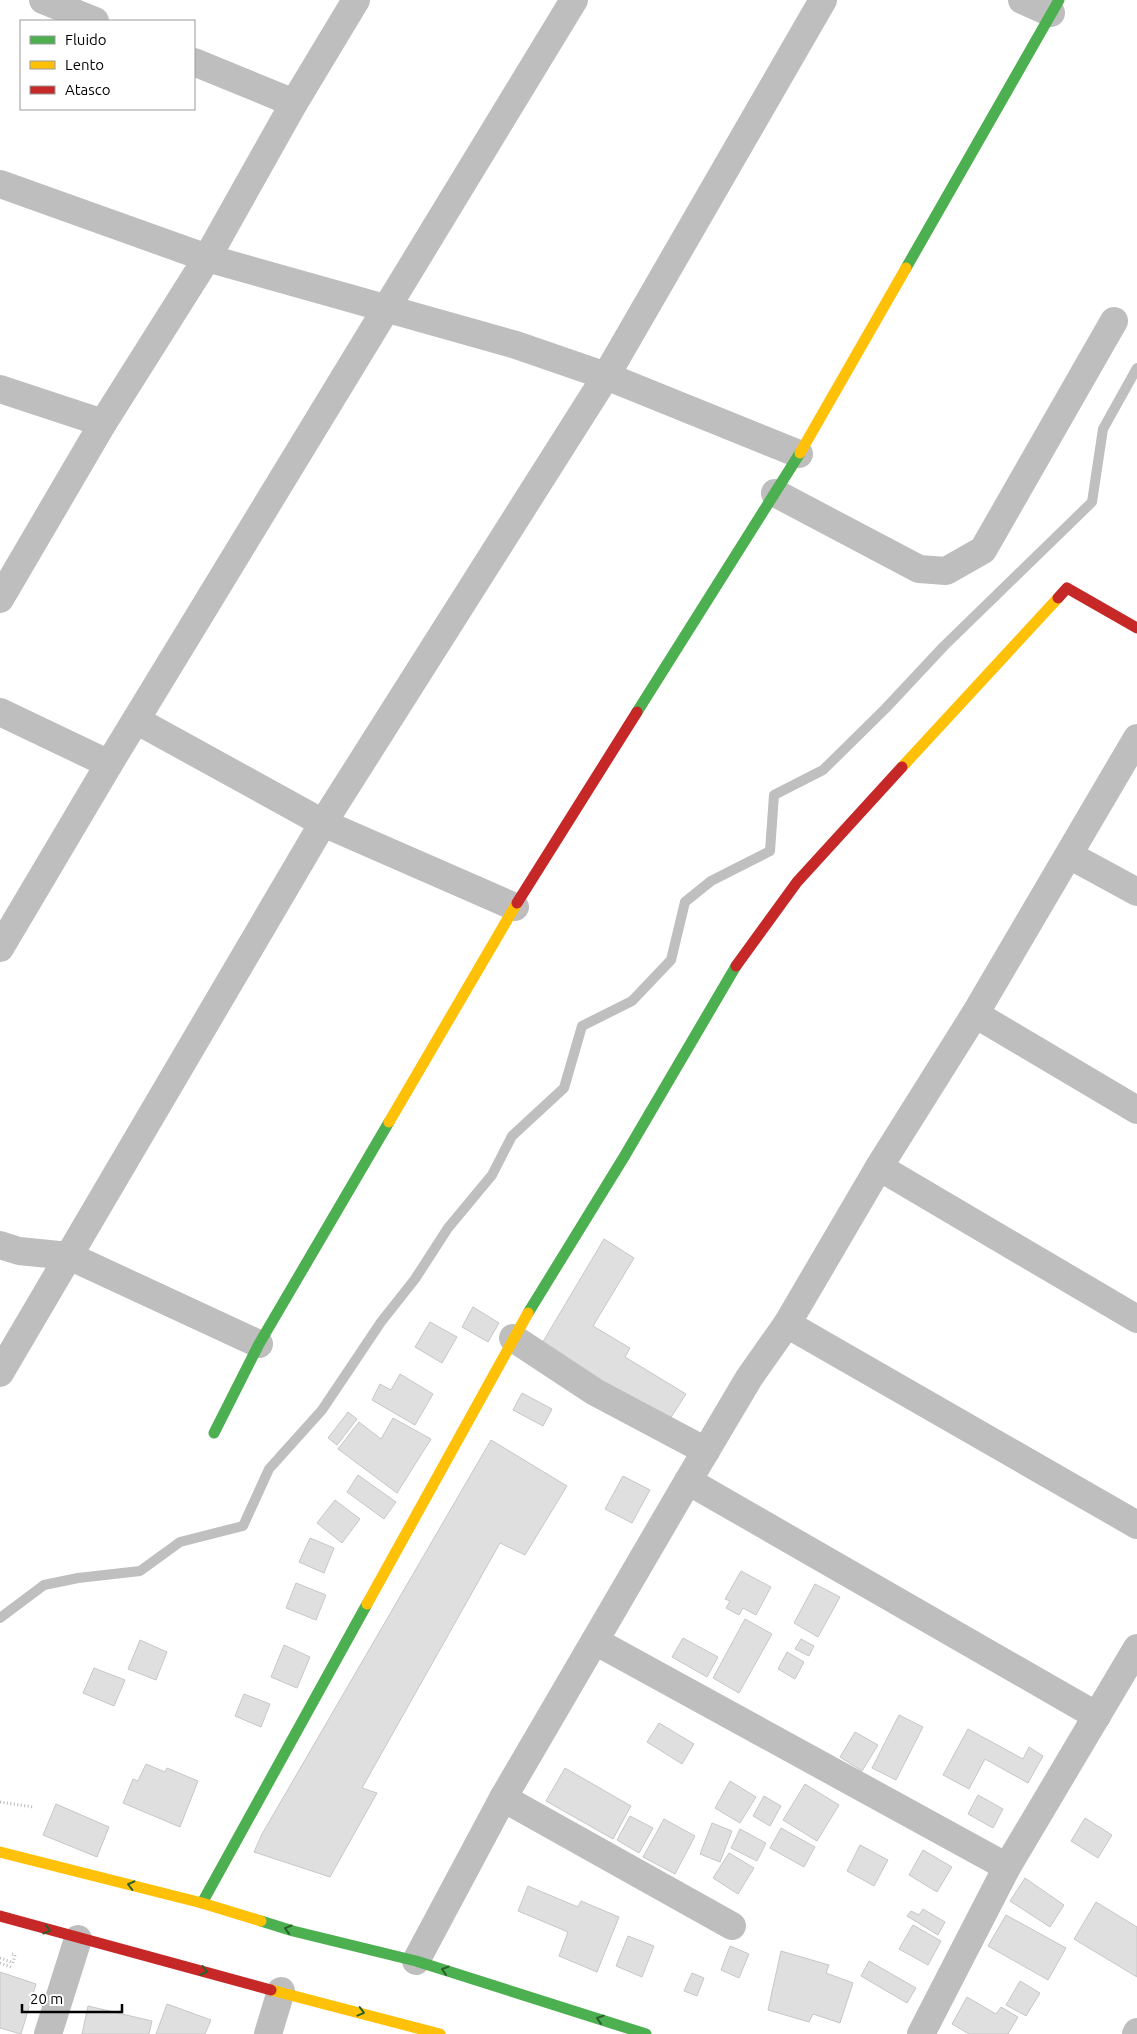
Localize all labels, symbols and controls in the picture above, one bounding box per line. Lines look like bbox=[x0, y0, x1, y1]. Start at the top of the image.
legend bbox=[20, 20, 195, 110]
text: Fluido bbox=[65, 31, 107, 48]
text: Lento bbox=[65, 56, 104, 73]
text: Atasco bbox=[65, 81, 111, 98]
one-way arrow bbox=[127, 1880, 136, 1891]
one-way arrow bbox=[42, 1924, 50, 1934]
one-way arrow bbox=[284, 1925, 292, 1935]
one-way arrow bbox=[199, 1965, 208, 1976]
one-way arrow bbox=[441, 1966, 450, 1976]
scale bar bbox=[22, 1982, 122, 2014]
text: 20 m bbox=[30, 1990, 63, 2007]
one-way arrow bbox=[356, 2007, 364, 2017]
one-way arrow bbox=[596, 2015, 605, 2025]

